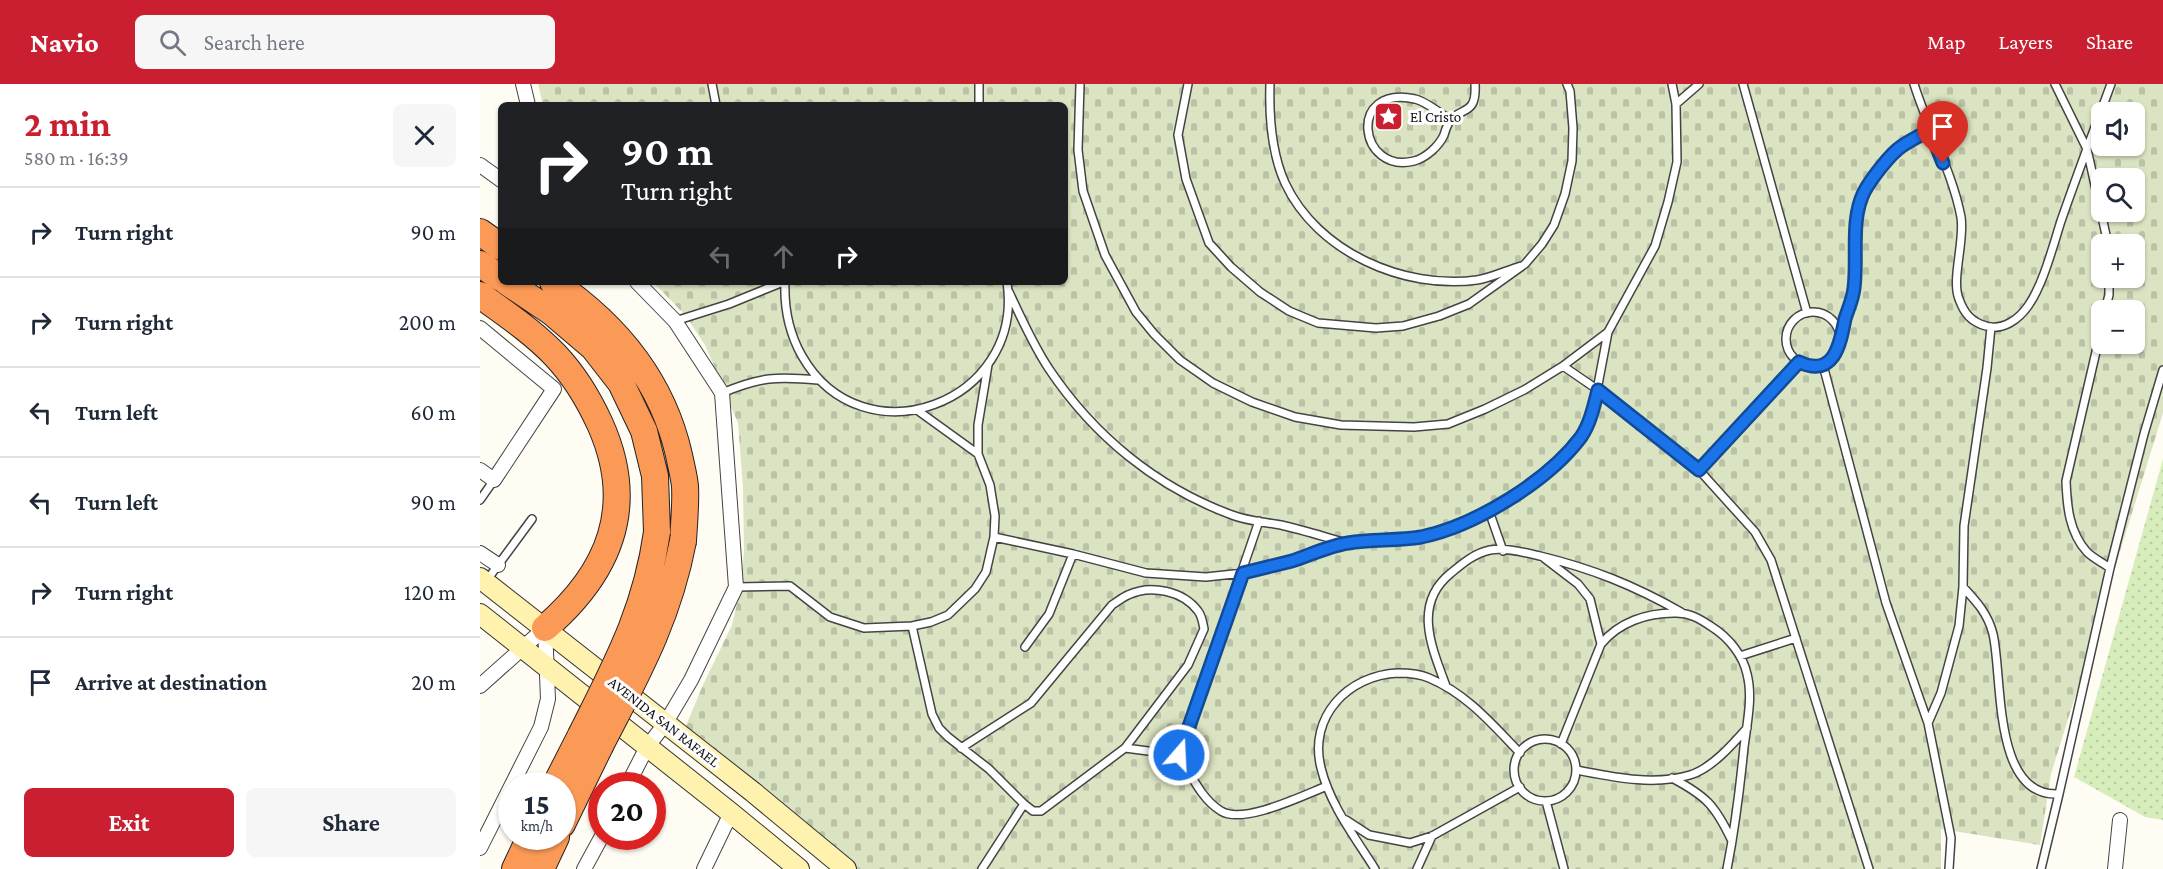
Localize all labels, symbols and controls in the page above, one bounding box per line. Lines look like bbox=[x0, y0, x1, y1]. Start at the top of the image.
search box bbox=[135, 15, 555, 69]
icon: search bbox=[156, 26, 189, 59]
text: Navio bbox=[30, 27, 99, 58]
text: Search here bbox=[204, 30, 305, 55]
text: Map bbox=[1927, 30, 1966, 54]
text: Layers bbox=[1999, 30, 2053, 54]
text: Share bbox=[2086, 30, 2133, 54]
place icon: El Cristo bbox=[1373, 101, 1405, 133]
pin bbox=[1917, 101, 1968, 163]
map controls bbox=[2091, 102, 2145, 354]
button: sound bbox=[2091, 102, 2145, 156]
text: 2 min bbox=[24, 104, 111, 144]
button: close bbox=[393, 104, 456, 167]
place label: El Cristo bbox=[1410, 109, 1461, 125]
icon: arrive bbox=[1926, 110, 1959, 143]
icon: right bbox=[522, 126, 600, 204]
text: 90 m bbox=[621, 127, 713, 174]
text: 580 m · 16:39 bbox=[24, 147, 129, 169]
button: search bbox=[2091, 168, 2145, 222]
text: Turn right bbox=[621, 176, 732, 206]
icon: right bbox=[24, 216, 57, 249]
text: Turn right bbox=[75, 220, 173, 245]
text: 90 m bbox=[411, 220, 456, 245]
button: + bbox=[2091, 234, 2145, 288]
icon: left bbox=[704, 240, 737, 273]
icon: ahead bbox=[767, 240, 800, 273]
icon: right bbox=[830, 240, 863, 273]
button: − bbox=[2091, 300, 2145, 354]
icon: right bbox=[24, 306, 57, 339]
text: Turn right bbox=[75, 310, 173, 335]
text: 200 m bbox=[399, 310, 456, 335]
icon: left bbox=[24, 396, 57, 429]
text: Turn left bbox=[75, 400, 158, 425]
text: 60 m bbox=[411, 400, 456, 425]
icon: left bbox=[24, 486, 57, 519]
text: Turn left bbox=[75, 490, 158, 515]
text: 90 m bbox=[411, 490, 456, 515]
icon: right bbox=[24, 576, 57, 609]
text: Turn right bbox=[75, 580, 173, 605]
text: 120 m bbox=[404, 580, 456, 605]
icon: arrive bbox=[24, 666, 57, 699]
text: Arrive at destination bbox=[75, 670, 267, 695]
text: 20 m bbox=[411, 670, 456, 695]
street label: AVENIDA SAN RAFAEL bbox=[605, 674, 723, 771]
position arrow bbox=[1147, 723, 1211, 787]
speed limit sign: 20 bbox=[588, 772, 666, 850]
text: 15 bbox=[524, 787, 550, 820]
button: Exit bbox=[24, 788, 234, 857]
button: Share bbox=[246, 788, 456, 857]
text: km/h bbox=[521, 818, 553, 834]

